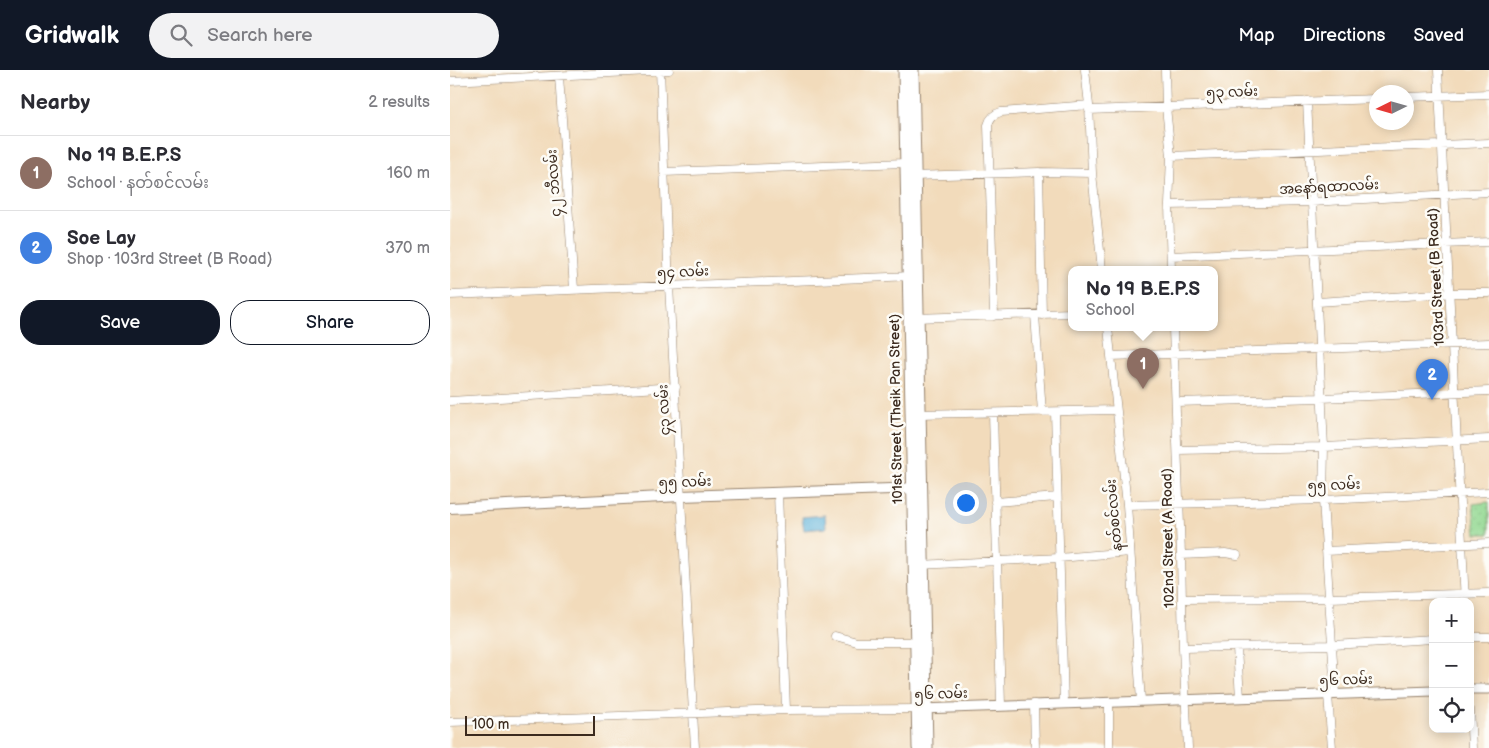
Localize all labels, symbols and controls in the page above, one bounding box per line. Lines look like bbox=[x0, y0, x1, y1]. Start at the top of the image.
search box bbox=[149, 13, 499, 58]
text: Gridwalk bbox=[25, 21, 119, 50]
icon: search bbox=[167, 21, 195, 49]
text: Search here bbox=[207, 24, 312, 47]
text: Map bbox=[1239, 25, 1275, 46]
text: Directions bbox=[1303, 25, 1385, 46]
text: Saved bbox=[1413, 25, 1464, 46]
street label: ၅၃ လမ်း bbox=[1206, 81, 1258, 104]
north arrow bbox=[1369, 85, 1414, 130]
text: Nearby bbox=[20, 90, 90, 115]
text: 2 results bbox=[368, 93, 430, 112]
text: No 19 B.E.P.S bbox=[67, 144, 181, 167]
street label: ၄၂ ဘီလမ်း bbox=[541, 148, 568, 218]
text: 1 bbox=[33, 164, 39, 183]
text: 160 m bbox=[387, 164, 430, 183]
text: School · နတ်စင်လမ်း bbox=[67, 174, 209, 193]
street label: အနော်ရထာလမ်း bbox=[1279, 174, 1379, 201]
street label: 103rd Street (B Road) bbox=[1424, 208, 1448, 346]
text: Soe Lay bbox=[67, 227, 136, 250]
text: 2 bbox=[31, 239, 41, 258]
text: 370 m bbox=[385, 239, 430, 258]
text: Shop · 103rd Street (B Road) bbox=[67, 250, 272, 269]
street label: ၅၄ လမ်း bbox=[657, 260, 710, 285]
popup bbox=[1068, 266, 1218, 331]
text: No 19 B.E.P.S bbox=[1086, 278, 1200, 301]
button: Save bbox=[20, 300, 220, 345]
button: Share bbox=[230, 300, 430, 345]
text: School bbox=[1086, 301, 1135, 320]
street label: 101st Street (Theik Pan Street) bbox=[886, 314, 906, 504]
pin: 1 bbox=[1127, 348, 1159, 389]
pin: 2 bbox=[1416, 359, 1448, 400]
street label: ၄၃ လမ်း bbox=[652, 384, 677, 436]
street label: 102nd Street (A Road) bbox=[1158, 468, 1178, 608]
street label: ၅၅ လမ်း bbox=[658, 471, 712, 494]
street label: ၅၅ လမ်း bbox=[1307, 474, 1361, 497]
street label: နတ်စင်လမ်း bbox=[1100, 478, 1129, 552]
your location bbox=[953, 490, 979, 516]
map controls bbox=[1429, 598, 1474, 733]
button: + bbox=[1429, 598, 1474, 643]
button: − bbox=[1429, 643, 1474, 688]
street label: ၅၆ လမ်း bbox=[1319, 669, 1373, 692]
street label: ၅၆ လမ်း bbox=[914, 683, 968, 706]
button: locate bbox=[1429, 688, 1474, 733]
scale bar bbox=[465, 713, 595, 736]
text: 100 m bbox=[472, 716, 509, 733]

